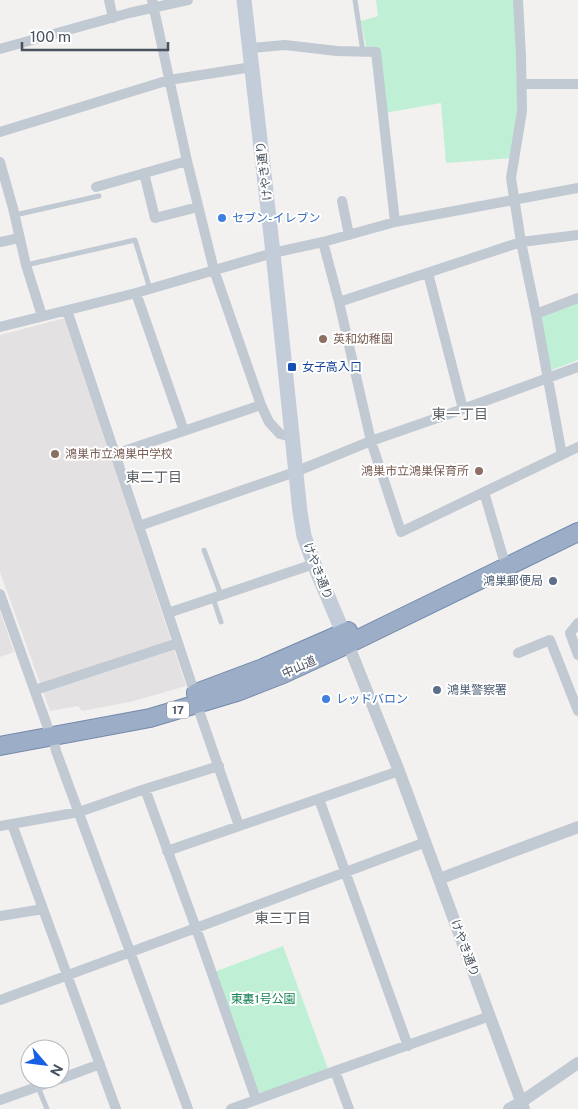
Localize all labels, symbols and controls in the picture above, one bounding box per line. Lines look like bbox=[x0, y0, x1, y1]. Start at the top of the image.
scale bar bbox=[22, 20, 169, 52]
text: 100 m bbox=[30, 28, 71, 45]
street label: けやき通り bbox=[253, 140, 275, 202]
place label: セブン-イレブン bbox=[232, 211, 321, 225]
marker: セブン-イレブン bbox=[216, 212, 228, 224]
place label: 英和幼稚園 bbox=[333, 332, 393, 346]
marker: 英和幼稚園 bbox=[317, 333, 329, 345]
place label: 女子高入口 bbox=[302, 360, 362, 374]
marker: 女子高入口 bbox=[286, 361, 298, 373]
district label: 東一丁目 bbox=[432, 406, 488, 422]
place label: 鴻巣市立鴻巣中学校 bbox=[65, 447, 173, 461]
marker: 鴻巣市立鴻巣中学校 bbox=[49, 448, 61, 460]
place label: 鴻巣市立鴻巣保育所 bbox=[361, 464, 469, 478]
marker: 鴻巣市立鴻巣保育所 bbox=[473, 465, 485, 477]
district label: 東二丁目 bbox=[126, 469, 182, 485]
street label: けやき通り bbox=[301, 540, 335, 602]
place label: 鴻巣郵便局 bbox=[483, 574, 543, 588]
marker: 鴻巣郵便局 bbox=[547, 575, 559, 587]
street label: 中山道 bbox=[280, 653, 318, 681]
place label: 鴻巣警察署 bbox=[447, 683, 507, 697]
marker: 鴻巣警察署 bbox=[431, 684, 443, 696]
place label: レッドバロン bbox=[336, 692, 408, 706]
marker: レッドバロン bbox=[320, 693, 332, 705]
road number: 17 bbox=[167, 702, 189, 718]
district label: 東三丁目 bbox=[255, 910, 311, 926]
street label: けやき通り bbox=[448, 917, 482, 979]
park label: 東裏1号公園 bbox=[231, 992, 295, 1006]
north arrow bbox=[20, 1039, 70, 1089]
text: N bbox=[47, 1062, 66, 1079]

